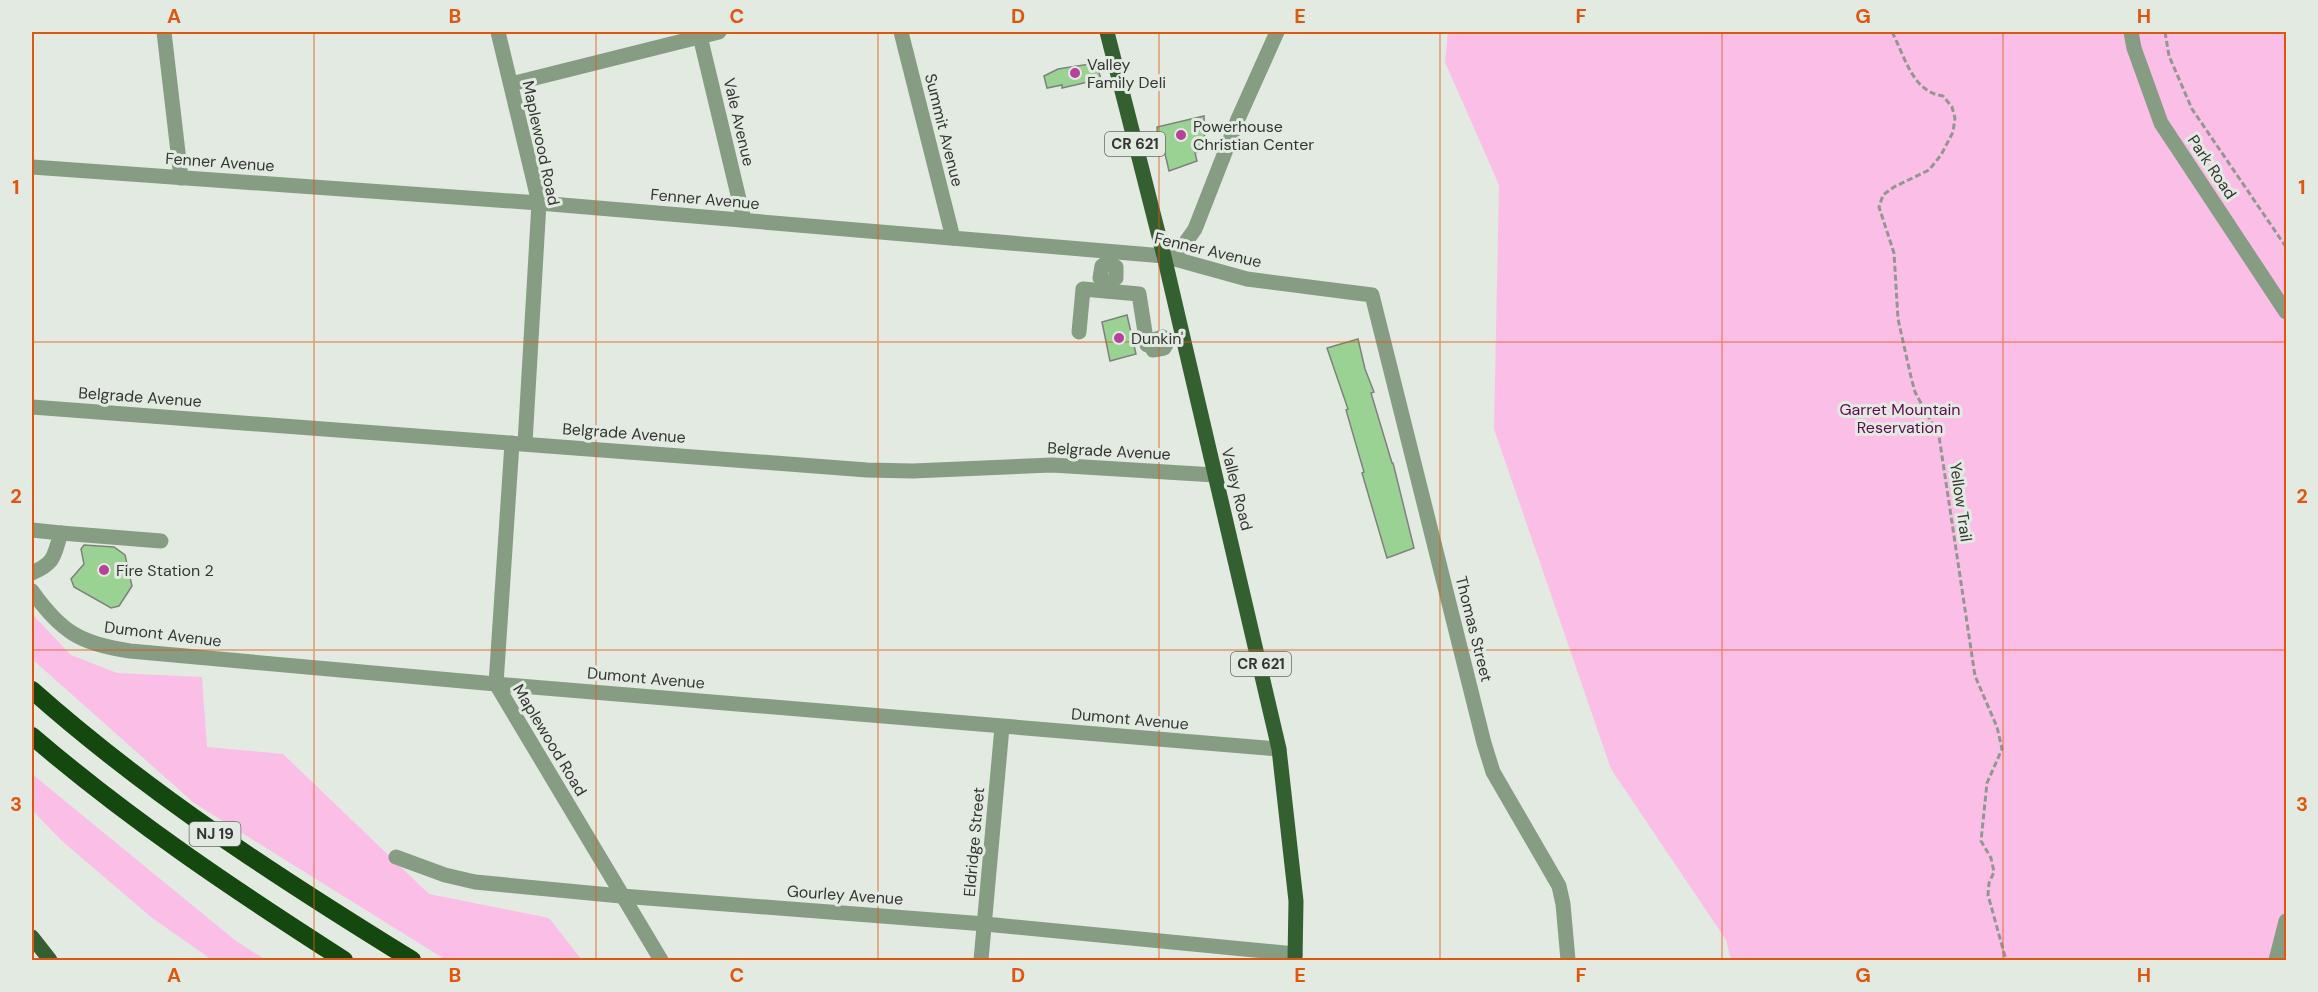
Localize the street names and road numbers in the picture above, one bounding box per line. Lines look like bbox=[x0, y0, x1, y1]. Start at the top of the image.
street label: Summit Avenue bbox=[920, 71, 968, 189]
street label: Vale Avenue bbox=[719, 76, 759, 168]
street label: Maplewood Road bbox=[518, 79, 564, 207]
street label: Park Road bbox=[2183, 131, 2241, 203]
road number: CR 621 bbox=[1105, 132, 1165, 156]
street label: Fenner Avenue bbox=[165, 148, 275, 176]
street label: Fenner Avenue bbox=[650, 184, 760, 214]
street label: Fenner Avenue bbox=[1152, 227, 1264, 273]
street label: Belgrade Avenue bbox=[78, 382, 202, 412]
street label: Belgrade Avenue bbox=[562, 418, 686, 448]
street label: Belgrade Avenue bbox=[1047, 437, 1171, 465]
street label: Valley Road bbox=[1217, 445, 1257, 533]
street label: Yellow Trail bbox=[1945, 461, 1977, 543]
street label: Thomas Street bbox=[1451, 574, 1497, 684]
street label: Dumont Avenue bbox=[103, 616, 223, 652]
road number: CR 621 bbox=[1231, 652, 1291, 676]
street label: Dumont Avenue bbox=[586, 662, 706, 694]
street label: Maplewood Road bbox=[508, 680, 592, 800]
street label: Dumont Avenue bbox=[1070, 703, 1190, 735]
street label: Eldridge Street bbox=[959, 786, 989, 898]
road number: NJ 19 bbox=[190, 822, 240, 846]
street label: Gourley Avenue bbox=[786, 880, 904, 910]

